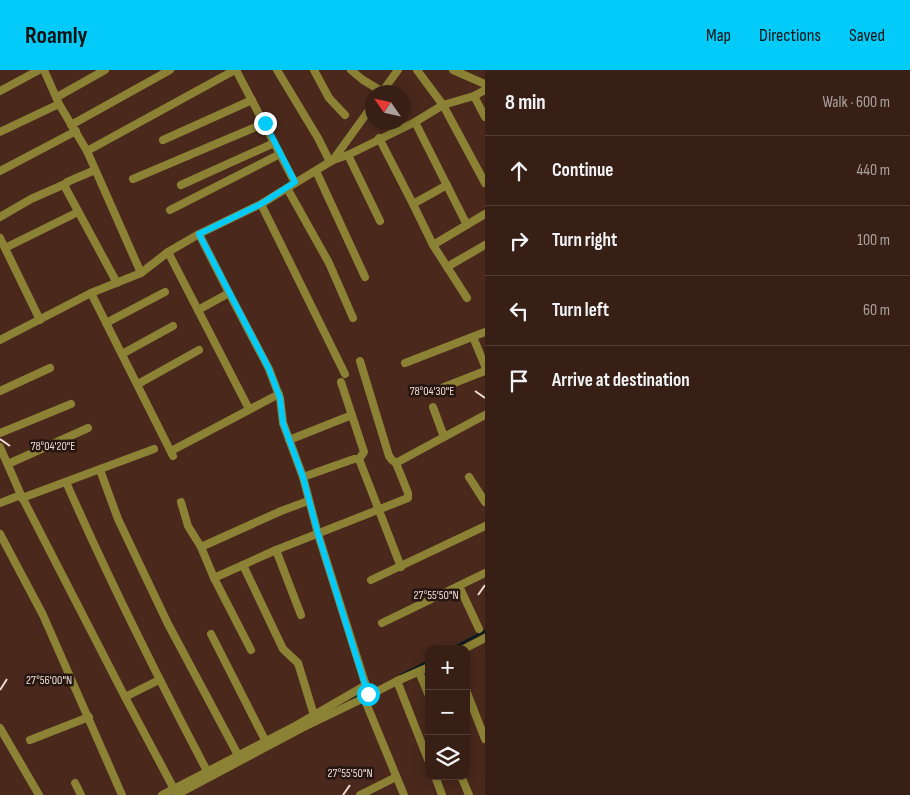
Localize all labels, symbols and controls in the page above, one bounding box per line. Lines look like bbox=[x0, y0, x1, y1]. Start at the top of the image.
text: Roamly bbox=[25, 21, 88, 50]
text: Map bbox=[706, 25, 731, 46]
text: Directions bbox=[759, 25, 821, 46]
text: Saved bbox=[849, 25, 885, 46]
north arrow bbox=[365, 85, 410, 130]
text: 8 min bbox=[505, 90, 546, 115]
text: Walk · 600 m bbox=[822, 93, 890, 112]
route end bbox=[254, 112, 277, 135]
icon: ahead bbox=[505, 157, 533, 185]
text: Continue bbox=[552, 159, 613, 182]
text: 440 m bbox=[857, 161, 890, 180]
icon: right bbox=[505, 227, 533, 255]
text: Turn right bbox=[552, 229, 617, 252]
text: 100 m bbox=[857, 231, 890, 250]
icon: left bbox=[505, 297, 533, 325]
text: Turn left bbox=[552, 299, 609, 322]
text: 60 m bbox=[863, 301, 890, 320]
icon: arrive bbox=[505, 367, 533, 395]
text: Arrive at destination bbox=[552, 369, 690, 392]
text: 78°04'30"E bbox=[410, 384, 454, 399]
text: 78°04'20"E bbox=[31, 439, 75, 454]
text: 27°55'50"N bbox=[413, 588, 459, 603]
map controls bbox=[425, 645, 470, 780]
button: + bbox=[425, 645, 470, 690]
text: 27°56'00"N bbox=[26, 673, 72, 688]
route start bbox=[357, 683, 380, 706]
button: − bbox=[425, 690, 470, 735]
button: layers bbox=[425, 735, 470, 780]
text: 27°55'50"N bbox=[327, 766, 373, 781]

